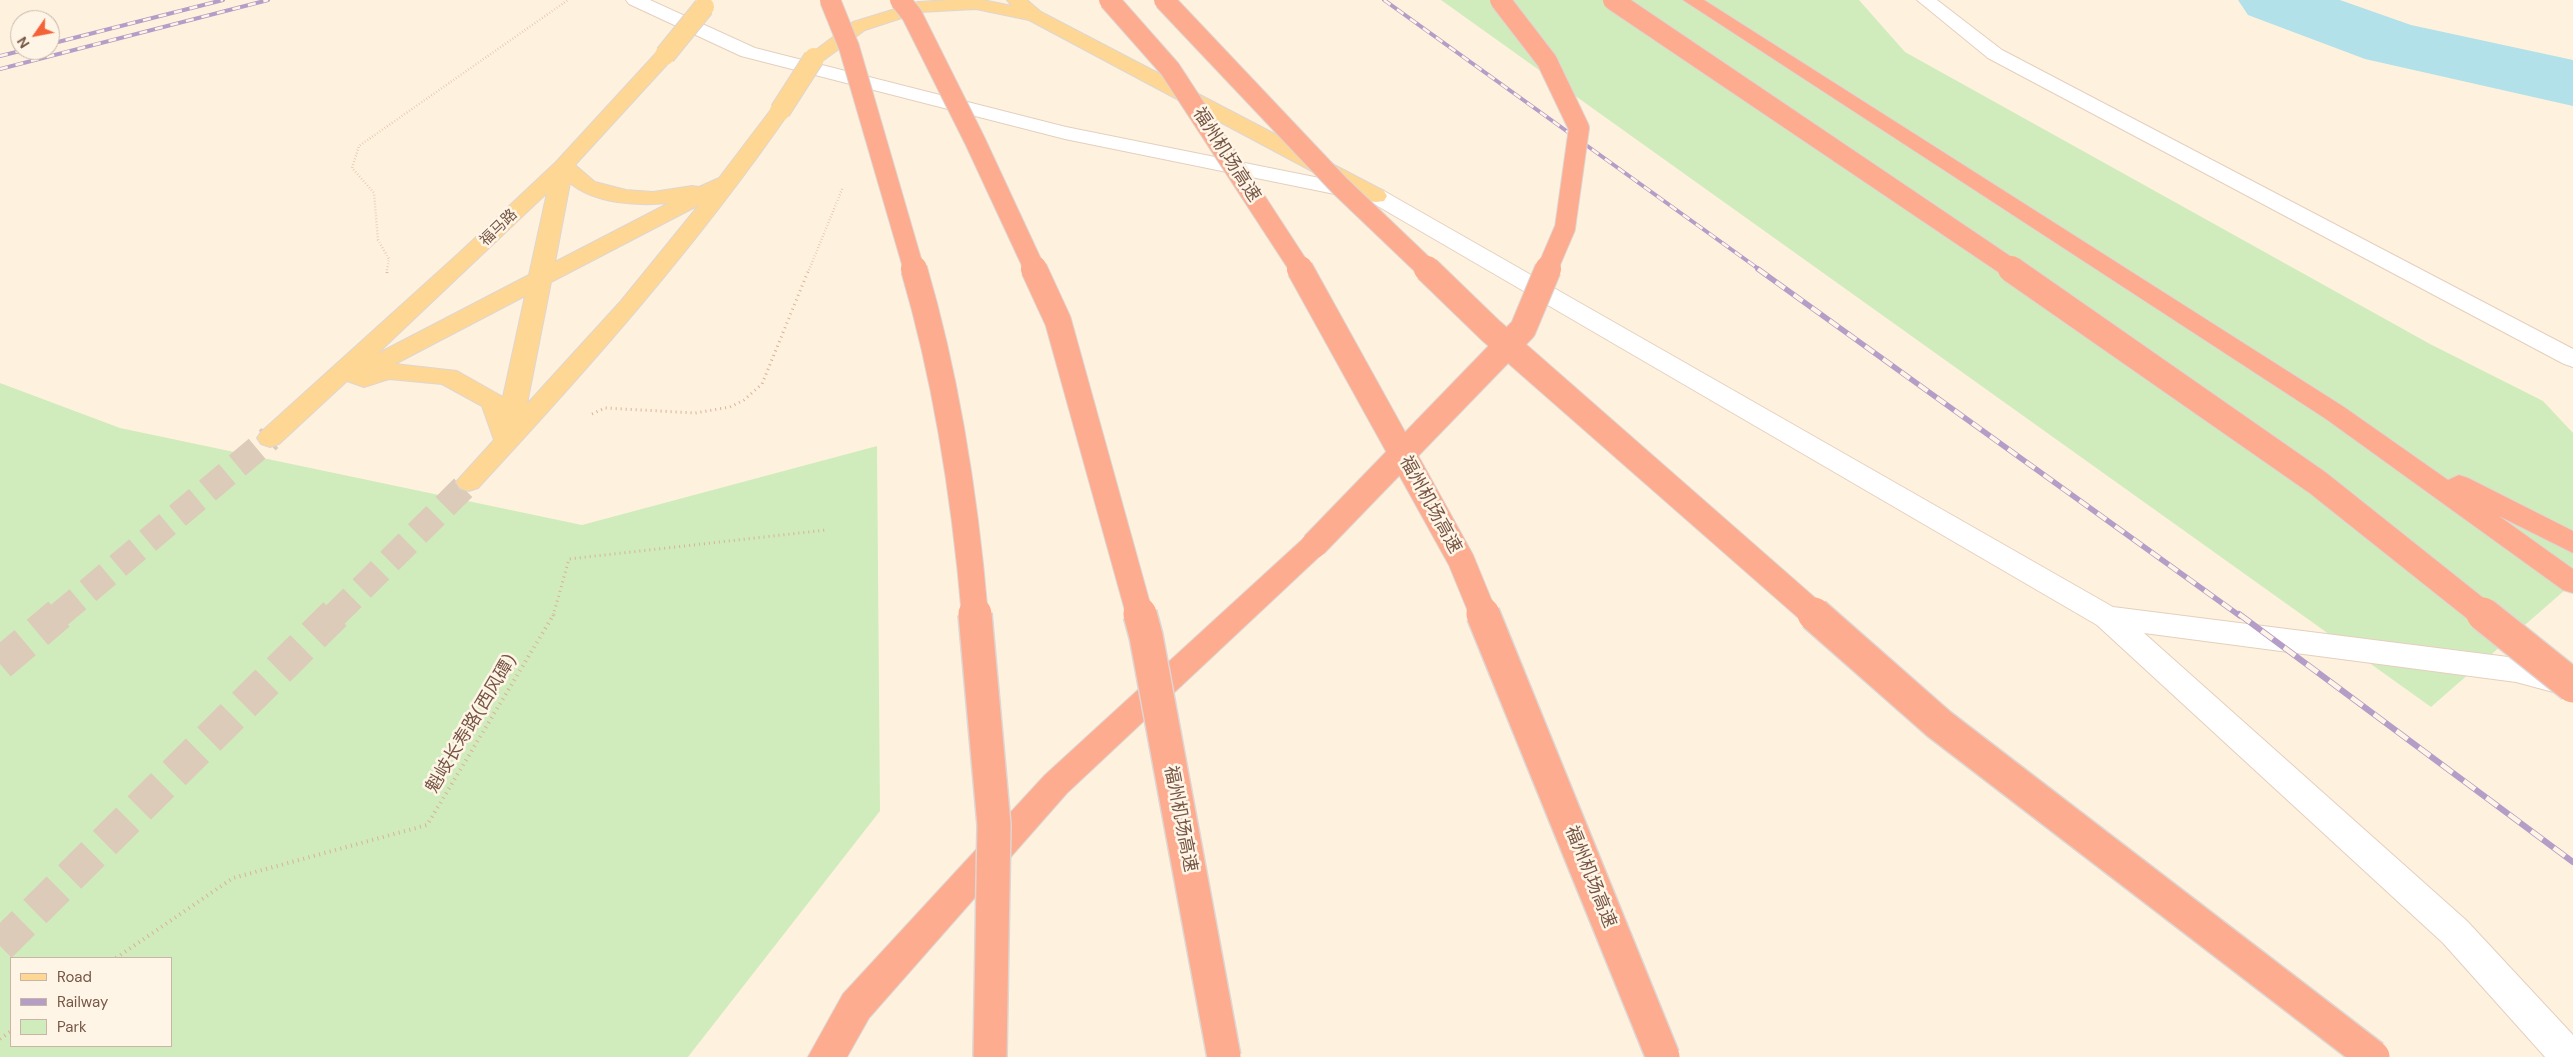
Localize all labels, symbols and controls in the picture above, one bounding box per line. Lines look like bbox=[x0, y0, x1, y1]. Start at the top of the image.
north arrow bbox=[10, 10, 60, 60]
text: N bbox=[13, 33, 34, 52]
street label: 福州机场高速 bbox=[1188, 104, 1264, 206]
street label: 福马路 bbox=[477, 206, 521, 250]
street label: 福州机场高速 bbox=[1394, 453, 1466, 557]
street label: 魁岐长寿路(西风磹) bbox=[422, 651, 522, 797]
street label: 福州机场高速 bbox=[1159, 764, 1201, 874]
street label: 福州机场高速 bbox=[1560, 823, 1620, 931]
legend bbox=[10, 957, 172, 1047]
text: Road bbox=[57, 967, 92, 987]
text: Railway bbox=[57, 992, 108, 1012]
text: Park bbox=[57, 1017, 87, 1037]

